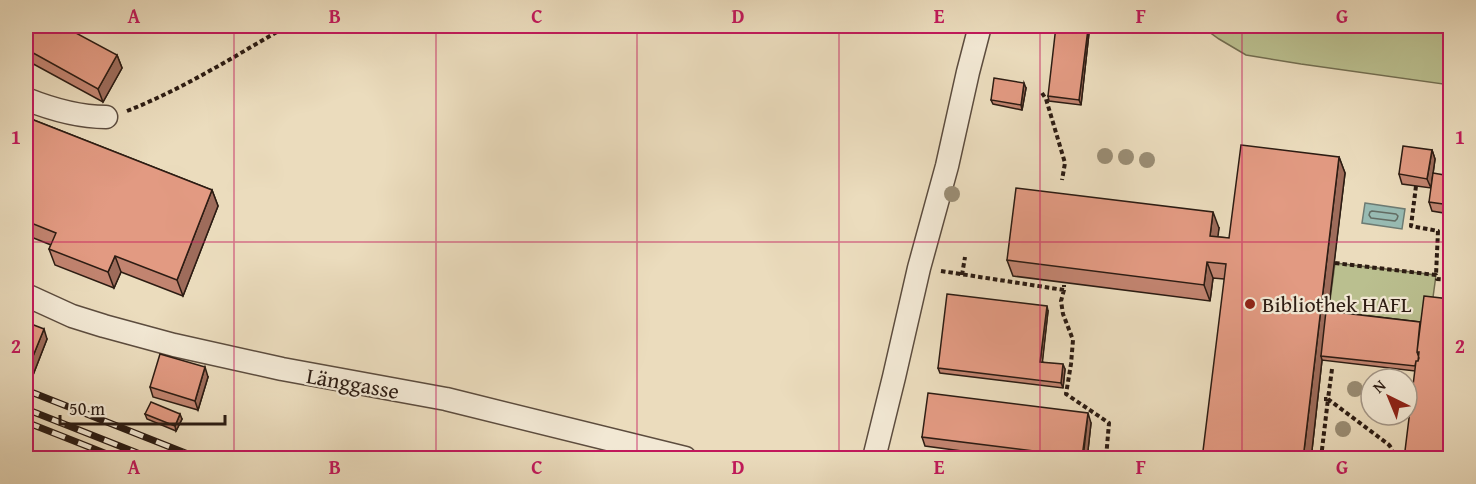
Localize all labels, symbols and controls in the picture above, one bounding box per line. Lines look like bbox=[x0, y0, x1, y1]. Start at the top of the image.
text: A bbox=[128, 1, 141, 30]
text: B bbox=[329, 1, 341, 30]
text: C bbox=[531, 1, 543, 30]
text: D bbox=[731, 1, 745, 30]
text: E bbox=[934, 1, 945, 30]
text: F bbox=[1136, 1, 1146, 30]
text: G bbox=[1336, 1, 1348, 30]
text: 1 bbox=[11, 122, 21, 151]
text: 1 bbox=[1455, 122, 1465, 151]
place label: Bibliothek HAFL bbox=[1262, 288, 1412, 320]
marker: Bibliothek HAFL bbox=[1243, 297, 1257, 311]
text: 2 bbox=[11, 331, 21, 360]
text: 2 bbox=[1455, 331, 1465, 360]
street label: Länggasse bbox=[304, 359, 402, 407]
north arrow bbox=[1359, 367, 1419, 427]
text: N bbox=[1367, 373, 1391, 398]
scale bar bbox=[60, 388, 225, 426]
text: 50 m bbox=[69, 395, 105, 422]
text: A bbox=[128, 452, 141, 481]
text: B bbox=[329, 452, 341, 481]
text: C bbox=[531, 452, 543, 481]
text: D bbox=[731, 452, 745, 481]
text: E bbox=[934, 452, 945, 481]
text: F bbox=[1136, 452, 1146, 481]
text: G bbox=[1336, 452, 1348, 481]

